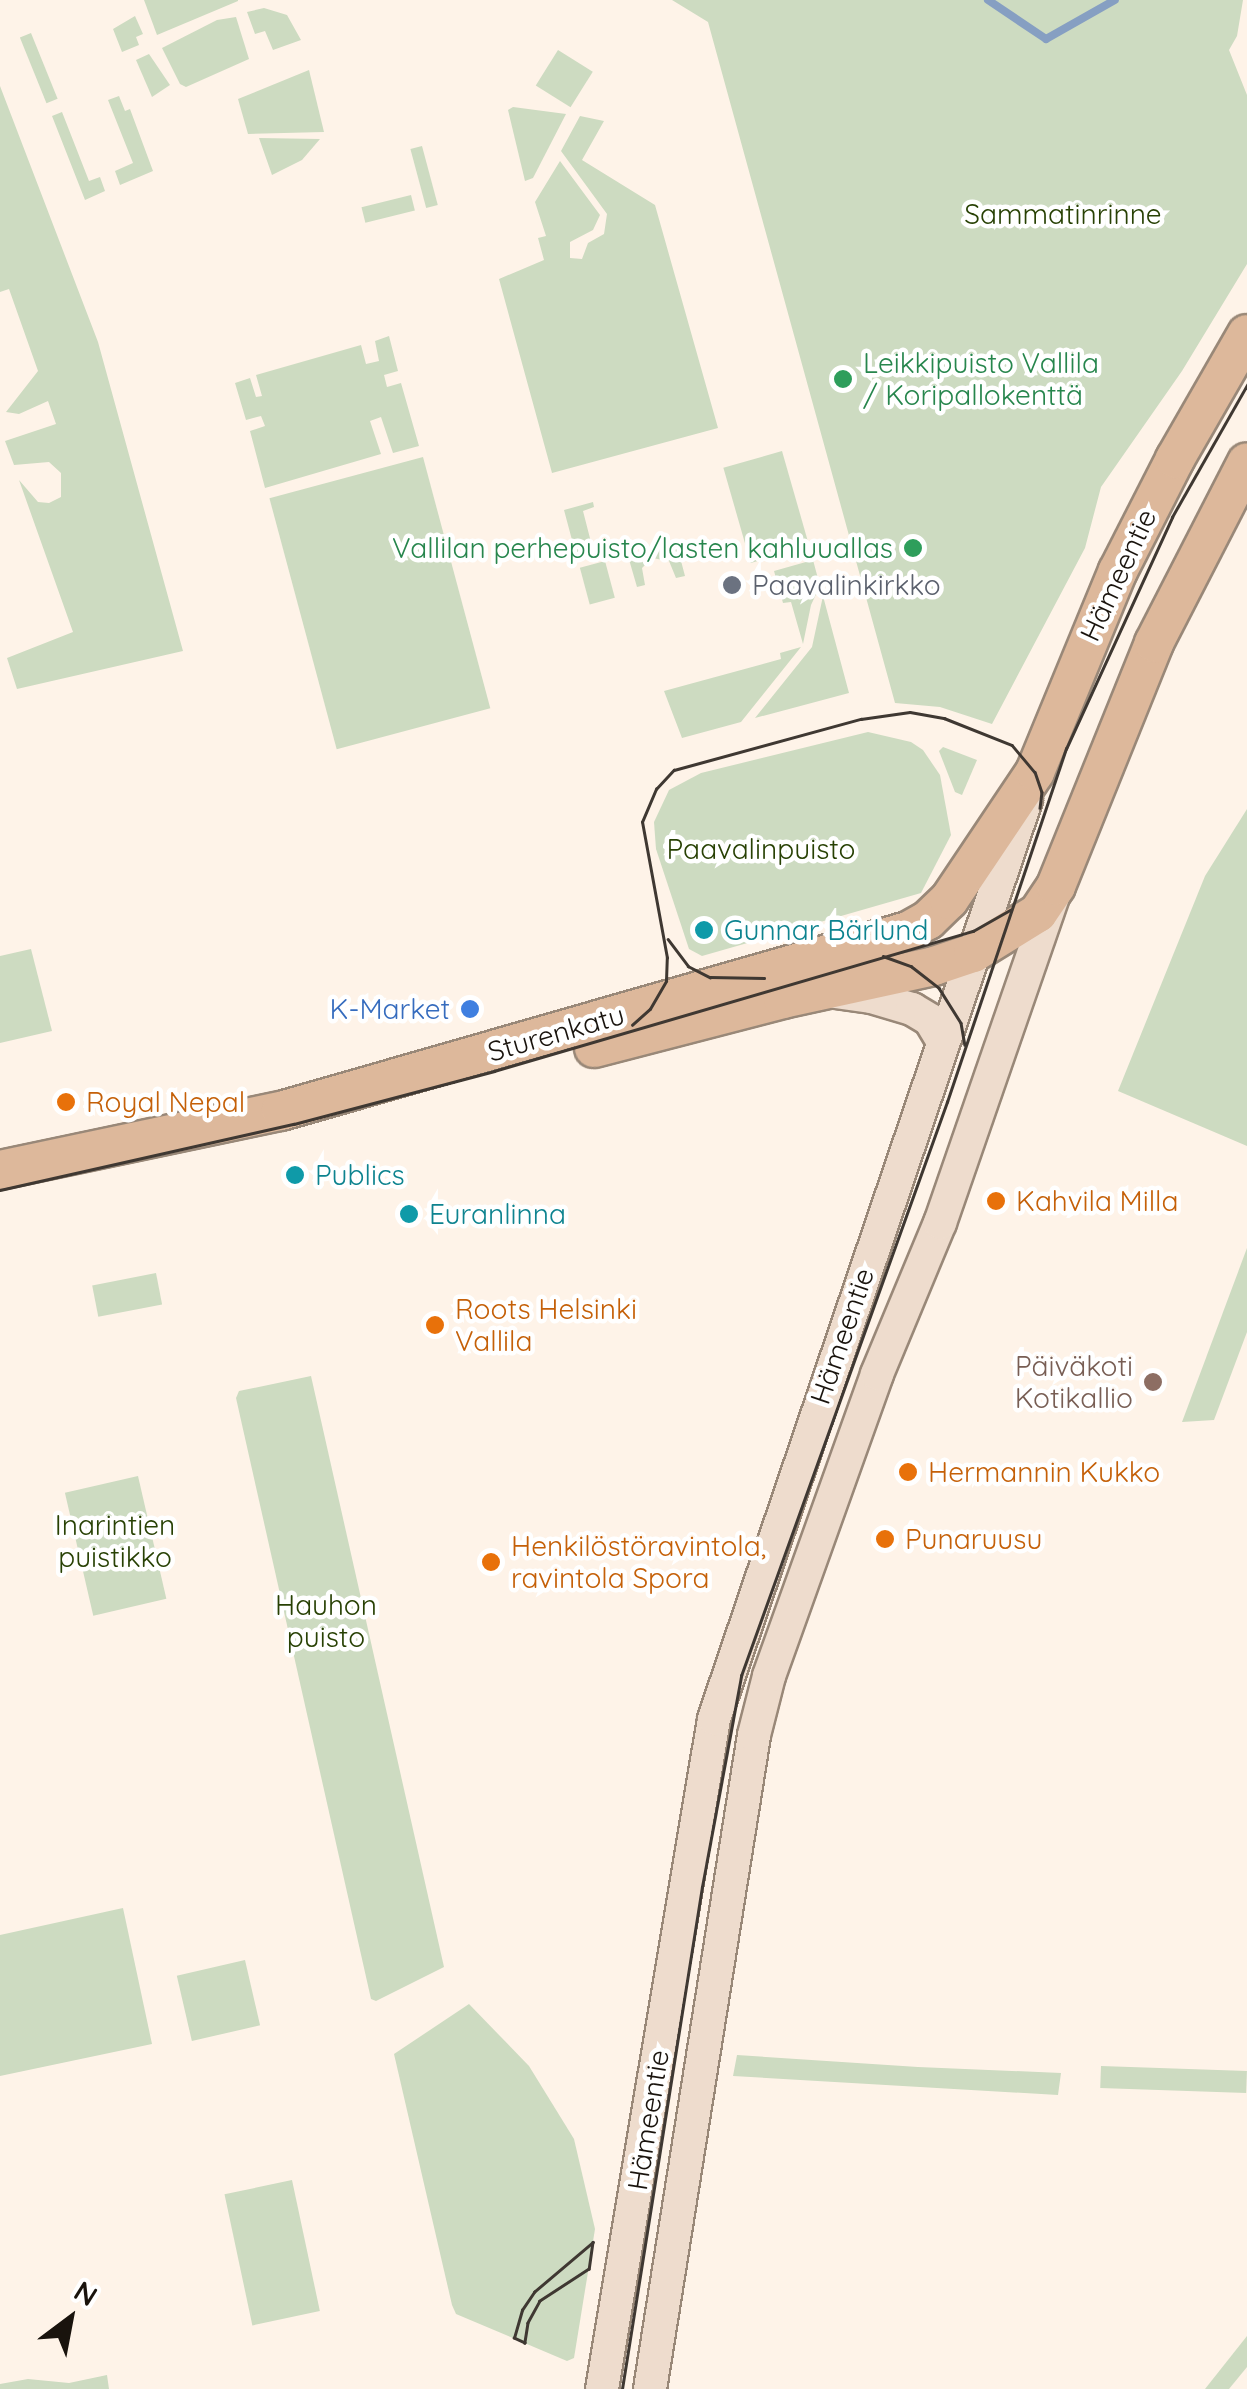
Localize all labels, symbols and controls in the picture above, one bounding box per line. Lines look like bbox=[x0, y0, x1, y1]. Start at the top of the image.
park label: Sammatinrinne bbox=[964, 197, 1162, 231]
place label: Leikkipuisto Vallila / Koripallokenttä bbox=[863, 346, 1099, 412]
marker: Leikkipuisto Vallila / Koripallokenttä bbox=[832, 368, 854, 390]
street label: Hämeentie bbox=[1073, 504, 1163, 646]
place label: Vallilan perhepuisto/lasten kahluuallas bbox=[392, 531, 893, 565]
marker: Vallilan perhepuisto/lasten kahluuallas bbox=[902, 537, 924, 559]
place label: Paavalinkirkko bbox=[752, 568, 941, 602]
marker: Paavalinkirkko bbox=[721, 574, 743, 596]
park label: Paavalinpuisto bbox=[666, 832, 856, 866]
place label: Gunnar Bärlund bbox=[724, 913, 929, 947]
marker: Gunnar Bärlund bbox=[693, 919, 715, 941]
place label: K-Market bbox=[330, 992, 450, 1026]
street label: Sturenkatu bbox=[484, 997, 628, 1069]
marker: K-Market bbox=[459, 998, 481, 1020]
place label: Royal Nepal bbox=[86, 1085, 245, 1119]
marker: Royal Nepal bbox=[55, 1091, 77, 1113]
place label: Publics bbox=[315, 1158, 405, 1192]
marker: Publics bbox=[284, 1164, 306, 1186]
place label: Kahvila Milla bbox=[1016, 1184, 1178, 1218]
marker: Kahvila Milla bbox=[985, 1190, 1007, 1212]
place label: Euranlinna bbox=[429, 1197, 566, 1231]
marker: Euranlinna bbox=[398, 1203, 420, 1225]
street label: Hämeentie bbox=[803, 1263, 881, 1409]
place label: Roots Helsinki Vallila bbox=[455, 1292, 637, 1358]
marker: Roots Helsinki Vallila bbox=[424, 1314, 446, 1336]
place label: Päiväkoti Kotikallio bbox=[1015, 1349, 1133, 1415]
marker: Päiväkoti Kotikallio bbox=[1142, 1371, 1164, 1393]
place label: Hermannin Kukko bbox=[928, 1455, 1160, 1489]
marker: Hermannin Kukko bbox=[897, 1461, 919, 1483]
park label: Inarintien puistikko bbox=[55, 1508, 175, 1574]
place label: Punaruusu bbox=[905, 1522, 1042, 1556]
marker: Punaruusu bbox=[874, 1528, 896, 1550]
place label: Henkilöstöravintola, ravintola Spora bbox=[511, 1529, 766, 1595]
marker: Henkilöstöravintola, ravintola Spora bbox=[480, 1551, 502, 1573]
park label: Hauhon puisto bbox=[275, 1588, 377, 1654]
street label: Hämeentie bbox=[620, 2047, 676, 2193]
north arrow bbox=[20, 2269, 120, 2369]
text: N bbox=[68, 2273, 104, 2313]

